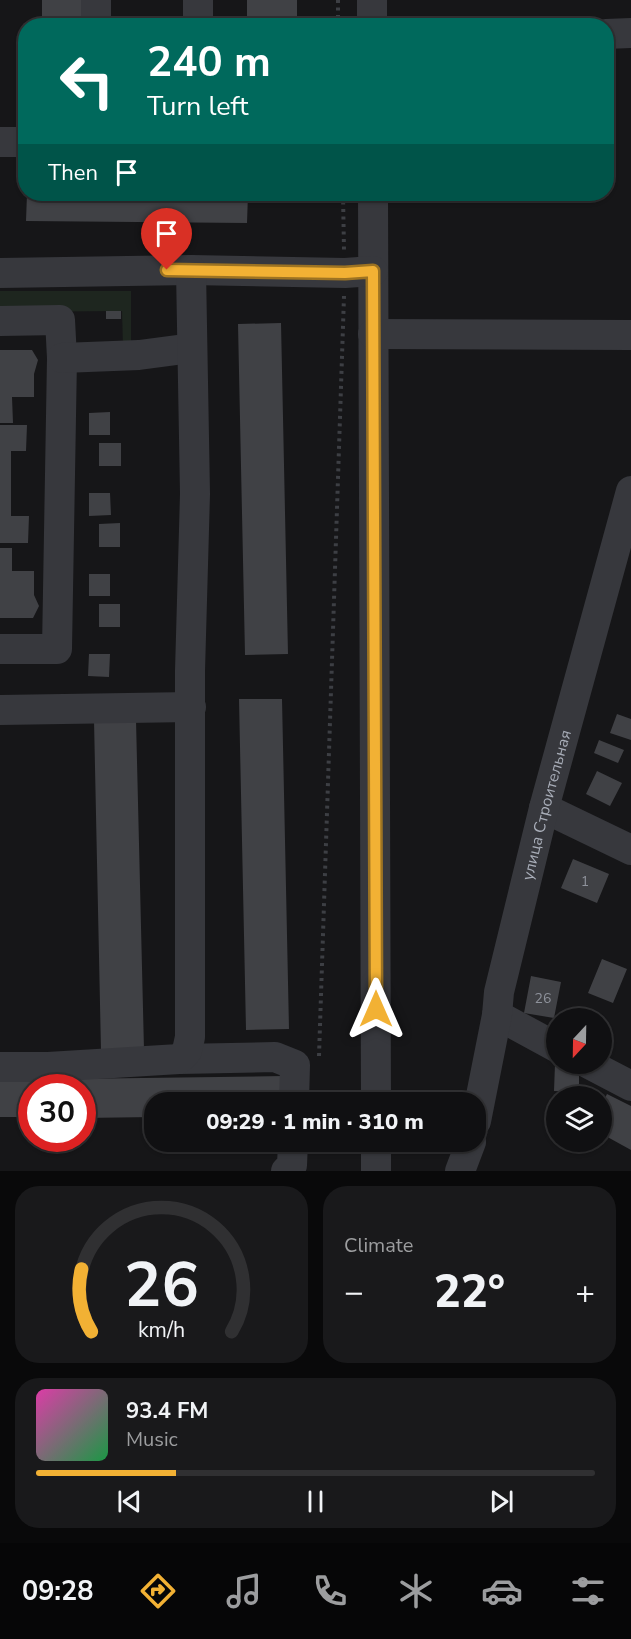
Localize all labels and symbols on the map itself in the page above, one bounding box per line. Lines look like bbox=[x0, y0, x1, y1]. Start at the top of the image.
pin bbox=[141, 208, 192, 270]
street label: улица Строительная bbox=[517, 727, 577, 883]
house number: 1 bbox=[581, 872, 589, 891]
position arrow bbox=[344, 977, 408, 1041]
house number: 26 bbox=[535, 989, 551, 1008]
north arrow bbox=[546, 1008, 612, 1074]
speed limit sign: 30 bbox=[18, 1074, 96, 1152]

